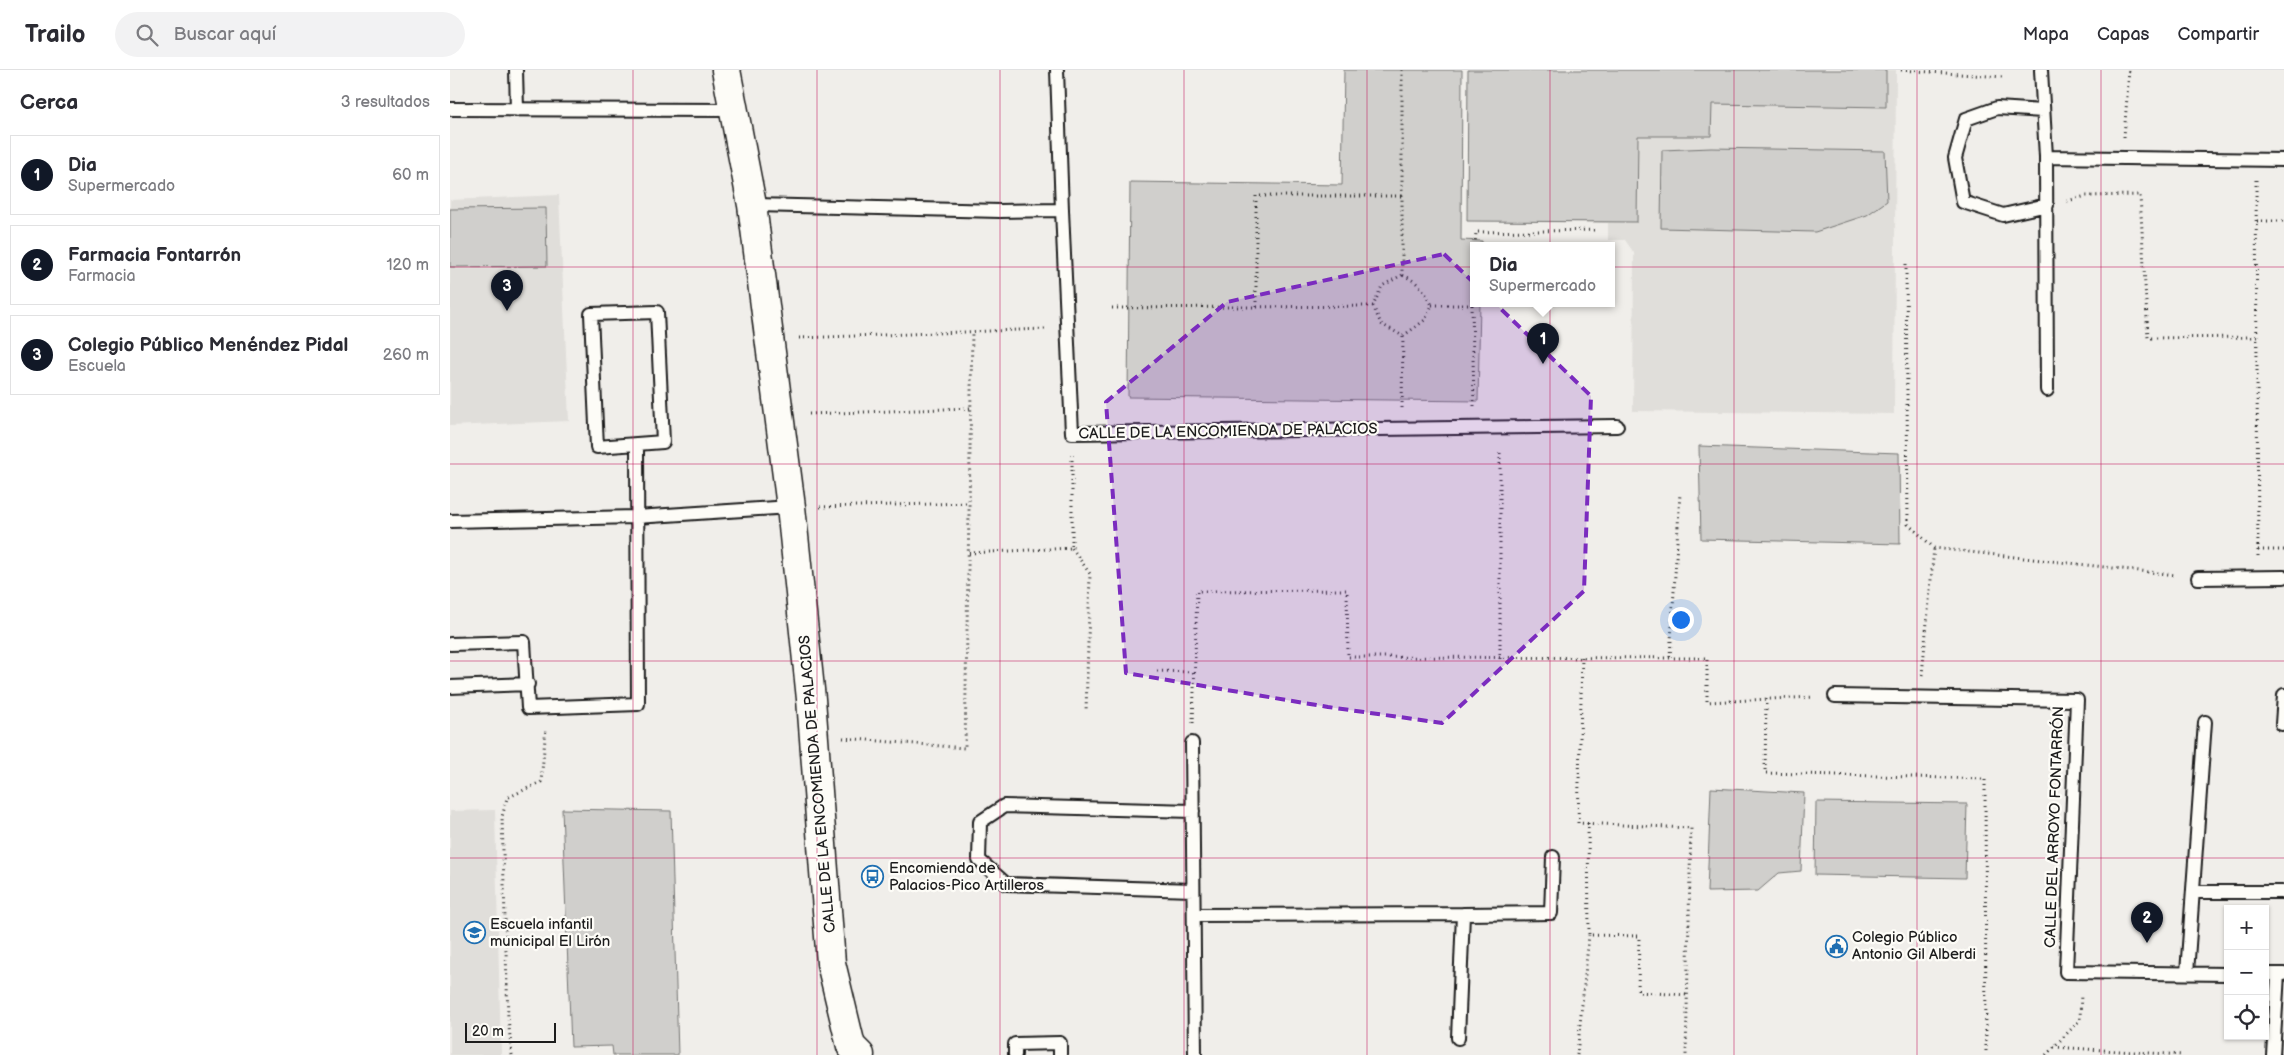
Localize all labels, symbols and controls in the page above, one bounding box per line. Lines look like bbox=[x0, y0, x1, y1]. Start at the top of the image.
search box bbox=[115, 12, 465, 57]
text: Trailo bbox=[25, 20, 85, 49]
icon: search bbox=[133, 21, 161, 49]
text: Buscar aquí bbox=[173, 23, 276, 46]
text: Mapa bbox=[2023, 24, 2069, 45]
text: Capas bbox=[2097, 24, 2150, 45]
text: Compartir bbox=[2178, 24, 2259, 45]
text: Cerca bbox=[20, 90, 78, 115]
text: 3 resultados bbox=[341, 93, 430, 112]
text: Dia bbox=[68, 154, 97, 177]
text: 1 bbox=[34, 166, 40, 185]
text: 60 m bbox=[392, 166, 429, 185]
text: Supermercado bbox=[68, 177, 175, 196]
popup bbox=[1470, 242, 1615, 307]
text: Farmacia Fontarrón bbox=[68, 244, 241, 267]
text: Dia bbox=[1489, 254, 1518, 277]
text: 2 bbox=[32, 256, 42, 275]
text: 120 m bbox=[386, 256, 429, 275]
text: Farmacia bbox=[68, 267, 136, 286]
pin: 3 bbox=[491, 270, 523, 311]
text: Supermercado bbox=[1489, 277, 1596, 296]
pin: 1 bbox=[1527, 323, 1559, 364]
text: Colegio Público Menéndez Pidal bbox=[68, 334, 348, 357]
text: 3 bbox=[32, 346, 42, 365]
text: 260 m bbox=[383, 346, 429, 365]
text: Escuela bbox=[68, 357, 126, 376]
street label: CALLE DE LA ENCOMIENDA DE PALACIOS bbox=[1078, 419, 1378, 444]
your location bbox=[1668, 607, 1694, 633]
street label: CALLE DE LA ENCOMIENDA DE PALACIOS bbox=[795, 634, 840, 934]
street label: CALLE DEL ARROYO FONTARRÓN bbox=[2041, 706, 2068, 948]
place label: Encomienda de Palacios-Pico Artilleros bbox=[889, 859, 1044, 895]
bus stop icon: Encomienda de Palacios-Pico Artilleros bbox=[861, 865, 885, 889]
pin: 2 bbox=[2131, 902, 2163, 943]
map controls bbox=[2224, 905, 2269, 1040]
button: + bbox=[2224, 905, 2269, 950]
place label: Escuela infantil municipal El Lirón bbox=[490, 915, 610, 951]
school or university icon: Escuela infantil municipal El Lirón bbox=[462, 921, 486, 945]
place label: Colegio Público Antonio Gil Alberdi bbox=[1852, 928, 1976, 964]
public building icon: Colegio Público Antonio Gil Alberdi bbox=[1824, 934, 1848, 958]
button: − bbox=[2224, 950, 2269, 995]
button: locate bbox=[2224, 995, 2269, 1040]
scale bar bbox=[465, 1020, 556, 1043]
text: 20 m bbox=[472, 1023, 504, 1040]

